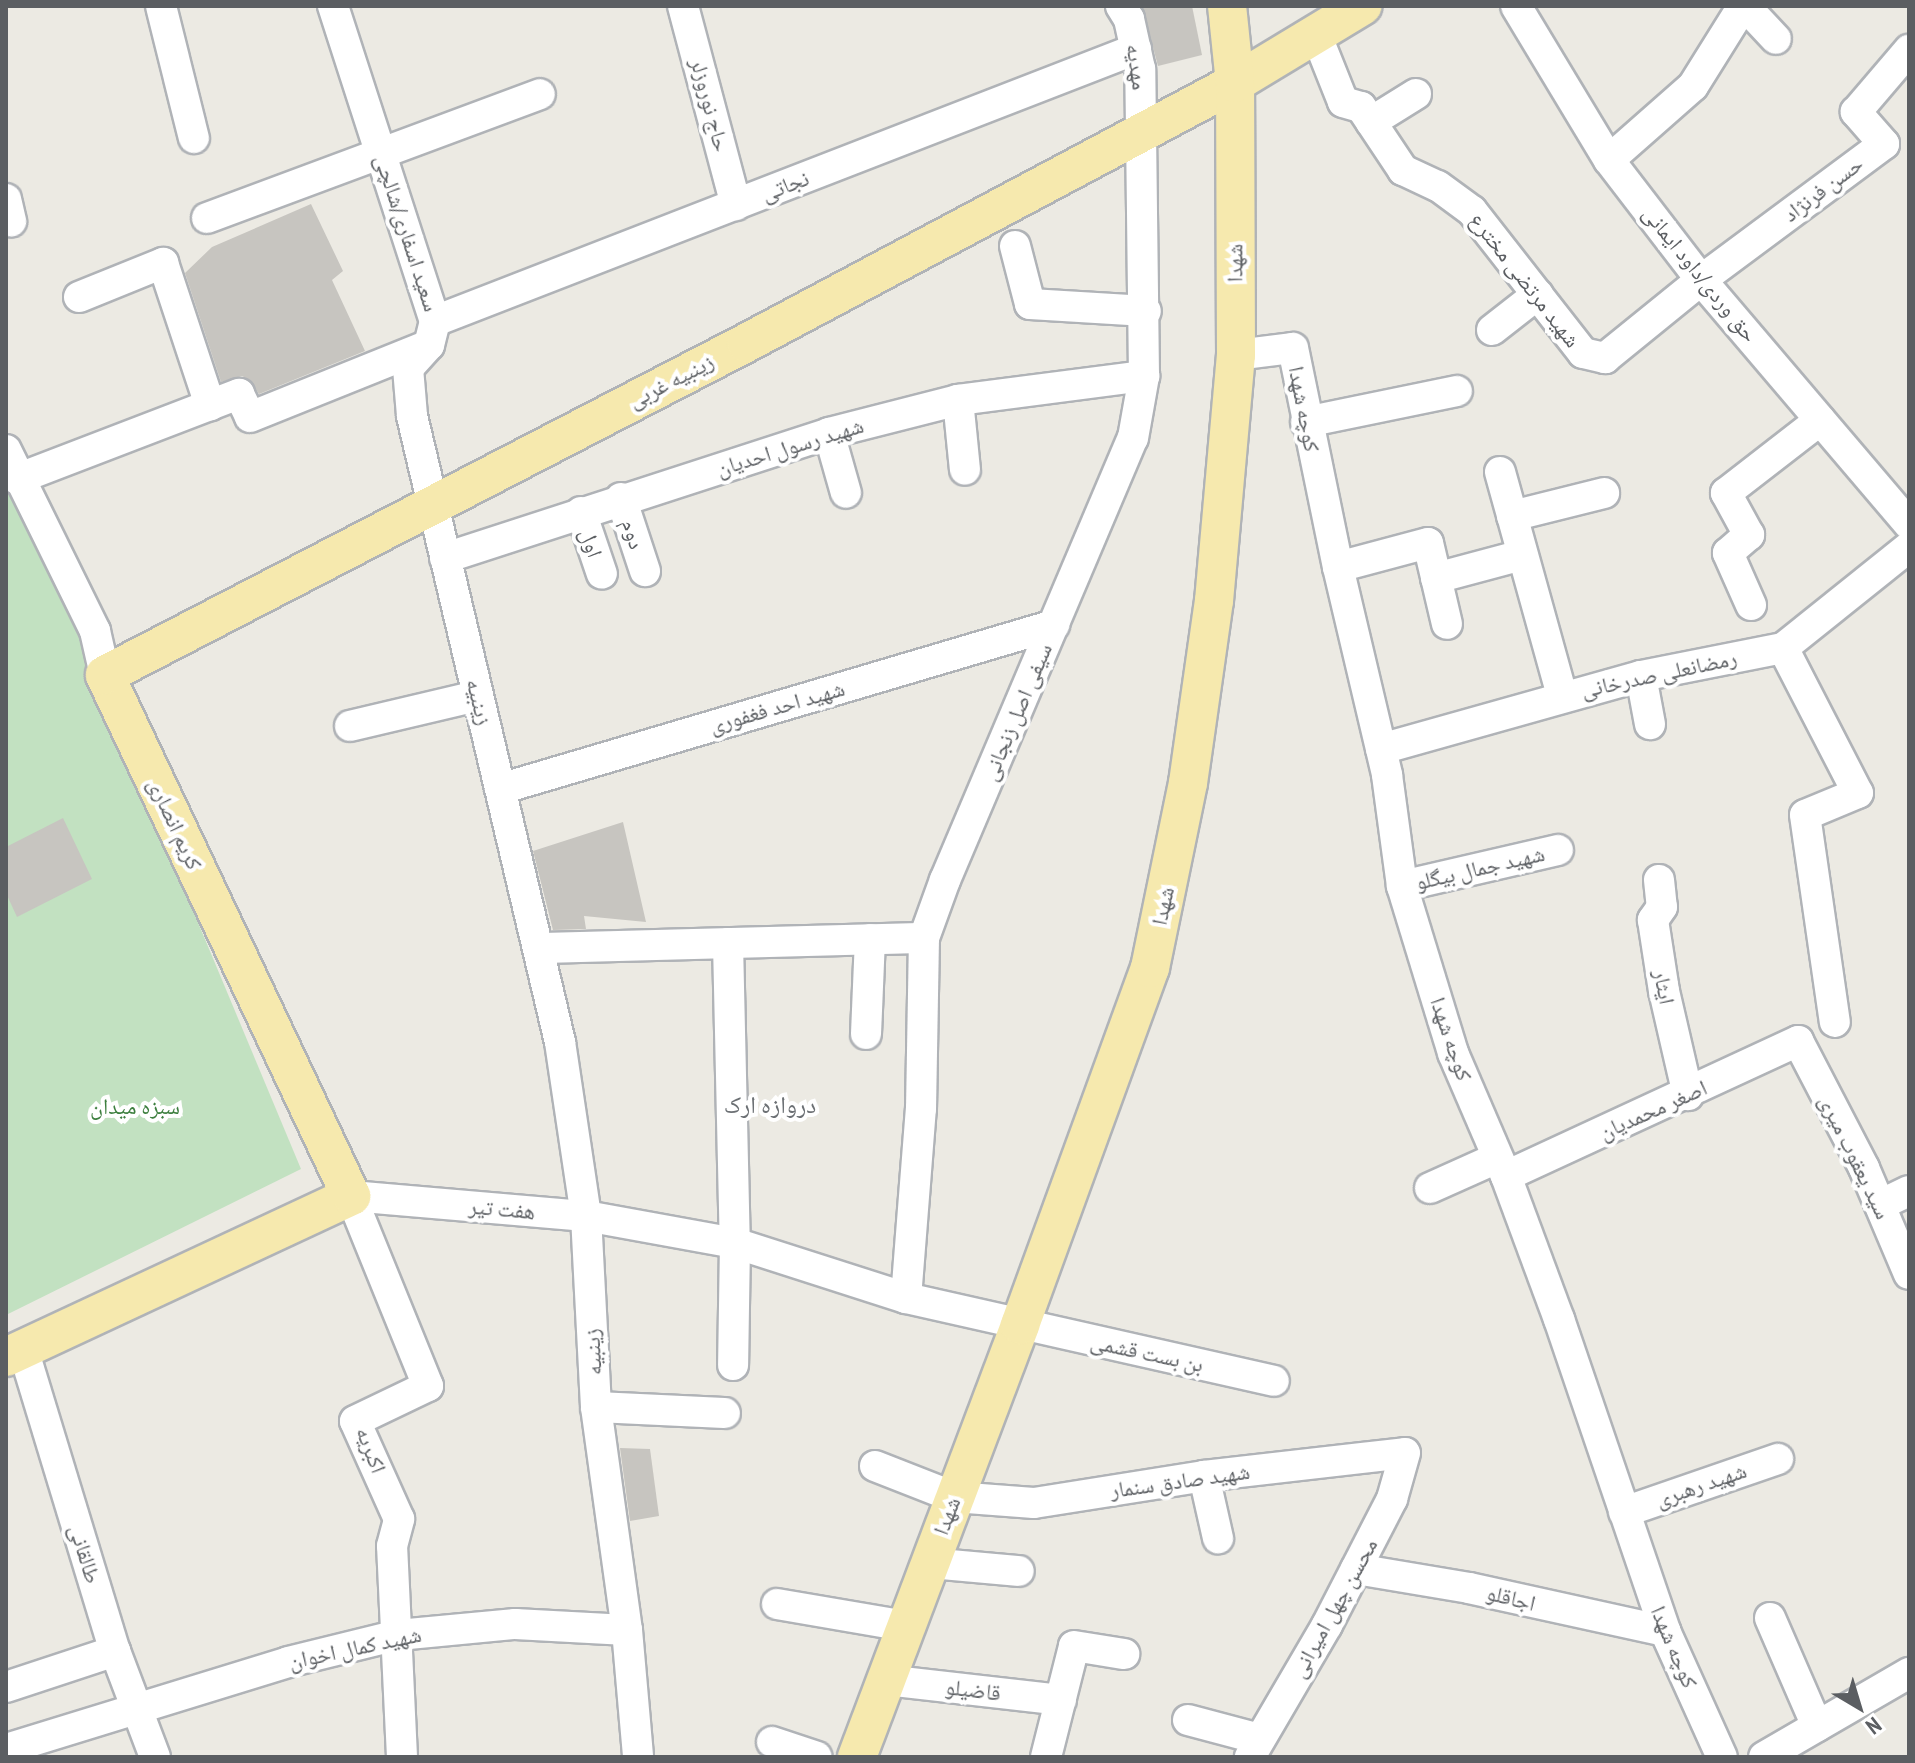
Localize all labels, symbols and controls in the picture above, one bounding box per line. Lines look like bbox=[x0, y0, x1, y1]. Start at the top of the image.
street label: مهدیه bbox=[1121, 42, 1153, 92]
street label: حاج نوروزلر bbox=[685, 56, 735, 154]
street label: حسن فرنژاد bbox=[1778, 150, 1868, 228]
street label: سعید اسفاری/شالچی bbox=[369, 151, 445, 315]
street label: نجاتی bbox=[757, 165, 813, 207]
street label: حق وردی/داود ایمانی bbox=[1637, 201, 1763, 347]
street label: شهید مرتضی مخترع bbox=[1464, 207, 1586, 353]
street label: شهدا bbox=[1222, 244, 1248, 282]
street label: زینبیه غربی bbox=[624, 348, 718, 414]
street label: کوچه شهدا bbox=[1283, 364, 1325, 454]
street label: شهید رسول احدیان bbox=[713, 412, 867, 482]
street label: دوم bbox=[616, 516, 650, 552]
street label: اول bbox=[574, 525, 608, 561]
street label: سیفی اصل زنجانی bbox=[976, 639, 1058, 785]
street label: رمضانعلی صدرخانی bbox=[1579, 645, 1739, 703]
street label: شهید احد فغفوری bbox=[706, 675, 848, 739]
street label: زینبیه bbox=[461, 676, 497, 728]
street label: کریم انصاری bbox=[142, 774, 208, 874]
street label: شهید جمال بیگلو bbox=[1413, 840, 1547, 896]
street label: شهدا bbox=[1146, 884, 1180, 928]
street label: ایثار bbox=[1648, 967, 1680, 1007]
street label: کوچه شهدا bbox=[1424, 994, 1478, 1084]
street label: اصغر محمدیان bbox=[1595, 1074, 1711, 1146]
district label: دروازه ارک bbox=[724, 1091, 816, 1119]
street label: سید یعقوب میری bbox=[1814, 1091, 1896, 1223]
park label: سبزه میدان bbox=[90, 1094, 180, 1120]
street label: هفت تیر bbox=[468, 1193, 536, 1225]
street label: زینبیه bbox=[579, 1328, 607, 1376]
street label: بن بست قشمی bbox=[1088, 1328, 1206, 1378]
street label: اکبریه bbox=[350, 1423, 392, 1477]
street label: شهید رهبری bbox=[1652, 1457, 1750, 1513]
street label: شهید صادق سنمار bbox=[1108, 1458, 1252, 1504]
street label: شهدا bbox=[928, 1493, 966, 1539]
street label: طالقانی bbox=[64, 1521, 106, 1587]
street label: محسن چهل امیرانی bbox=[1285, 1534, 1383, 1682]
street label: اجاقلو bbox=[1484, 1579, 1538, 1617]
street label: کوچه شهدا bbox=[1645, 1602, 1703, 1692]
street label: شهید کمال اخوان bbox=[286, 1621, 424, 1675]
north arrow bbox=[1819, 1667, 1899, 1747]
street label: قاضیلو bbox=[944, 1674, 1002, 1706]
text: N bbox=[1860, 1711, 1887, 1741]

